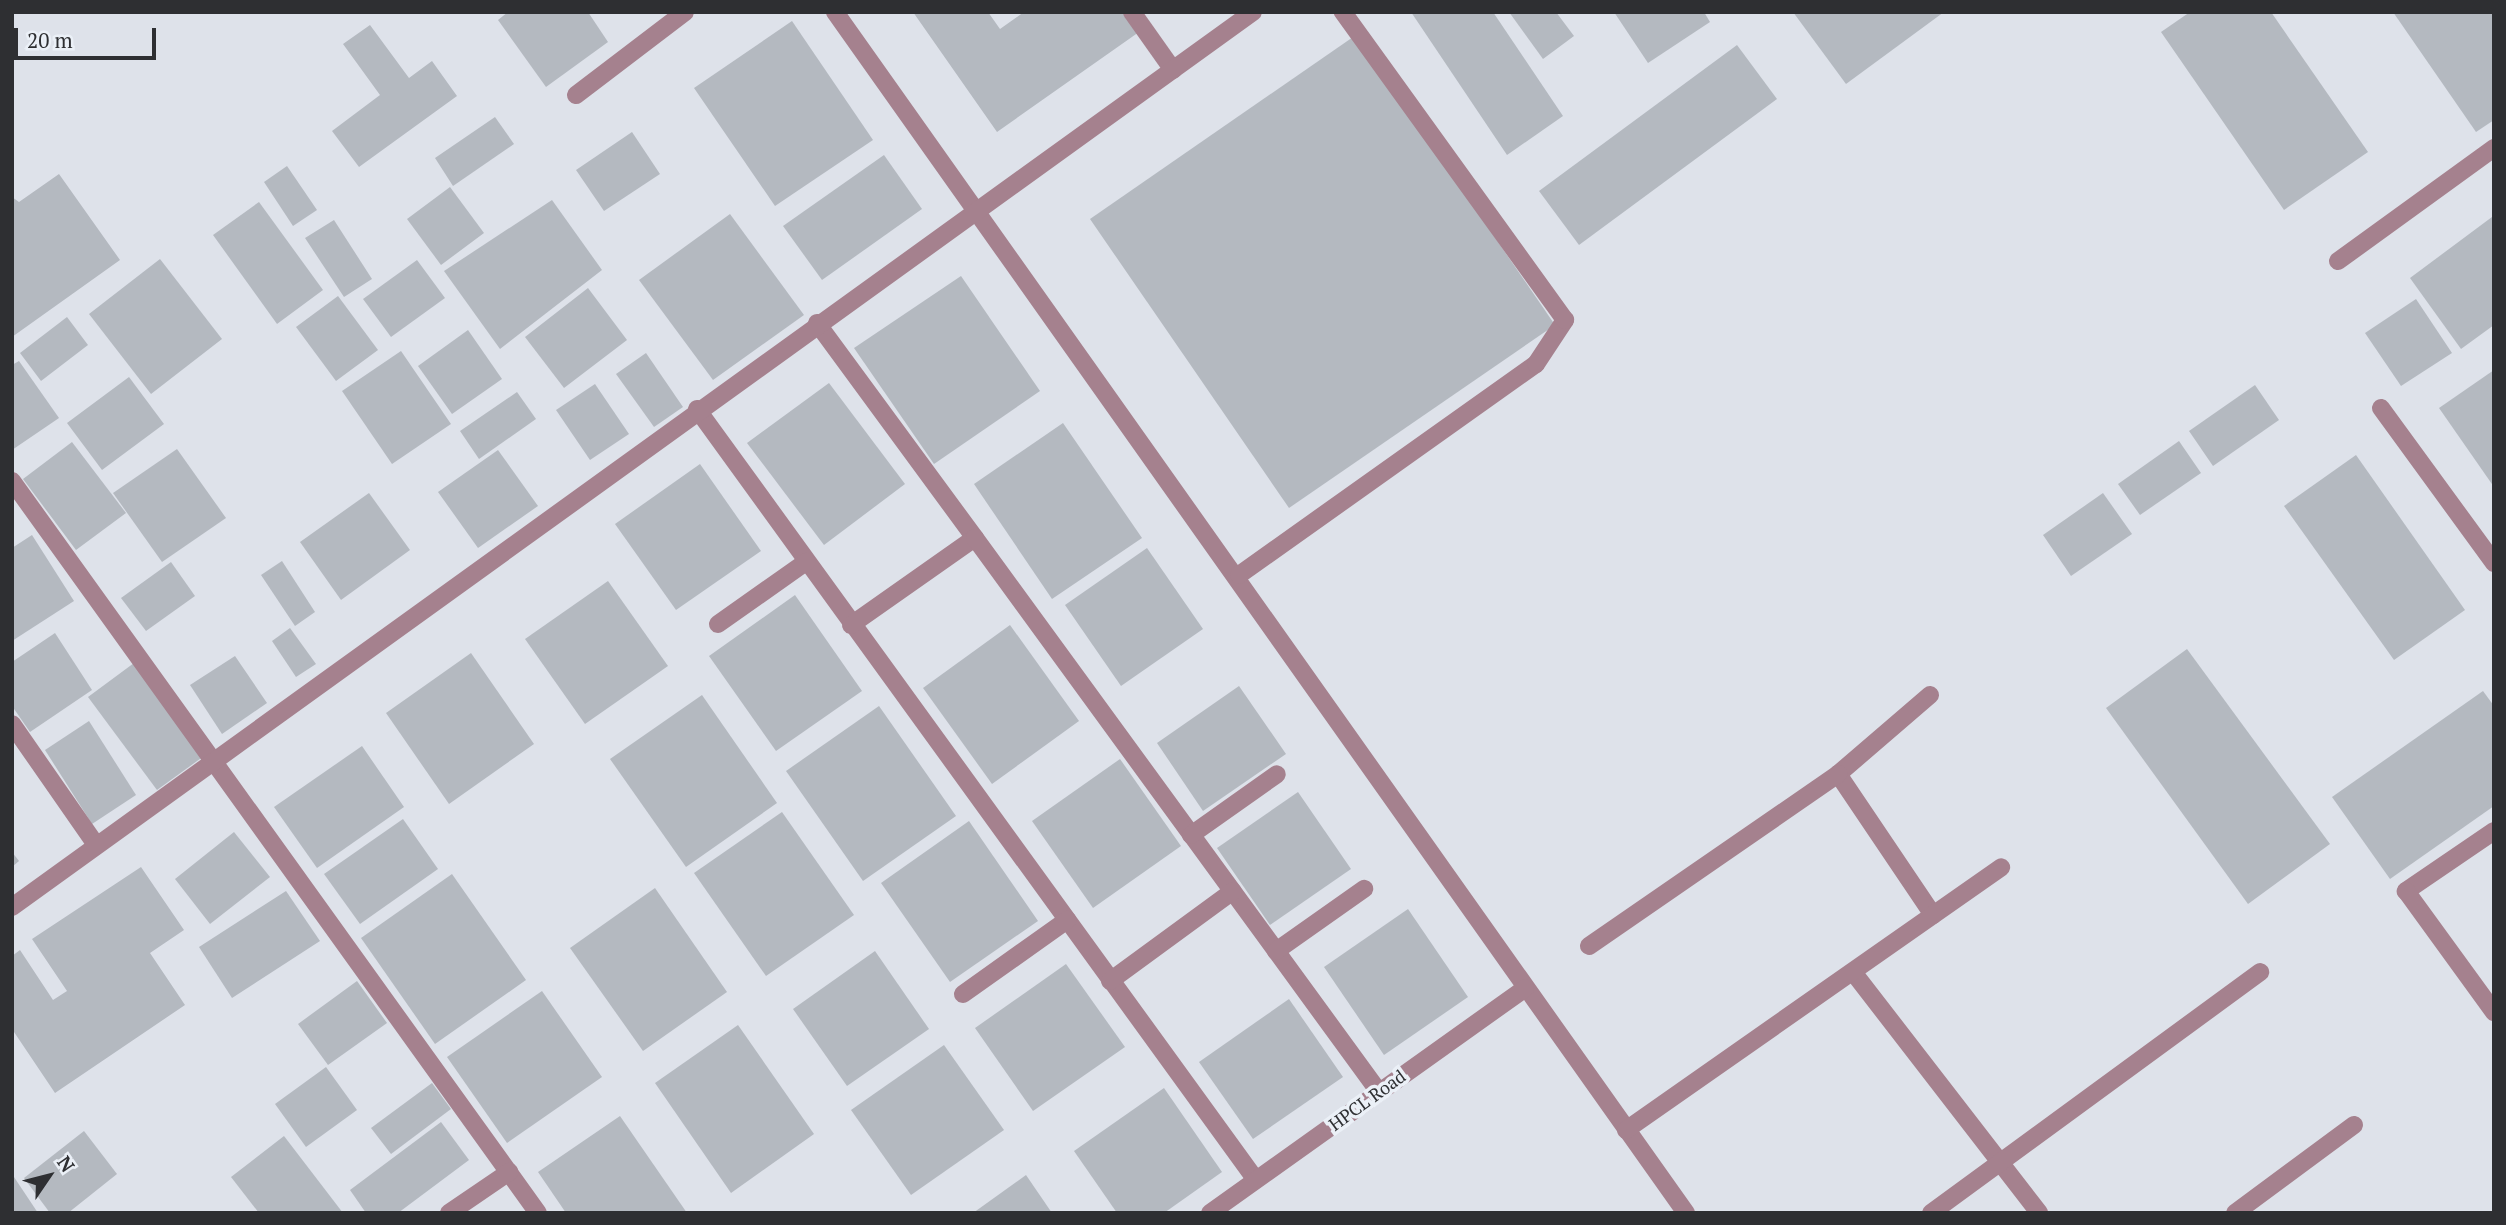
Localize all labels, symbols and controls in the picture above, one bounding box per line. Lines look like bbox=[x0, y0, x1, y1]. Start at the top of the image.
scale bar bbox=[18, 14, 159, 58]
text: 20 m bbox=[27, 26, 73, 54]
street label: HPCL Road bbox=[1324, 1065, 1410, 1135]
north arrow bbox=[14, 1141, 84, 1211]
text: N bbox=[52, 1151, 81, 1177]

